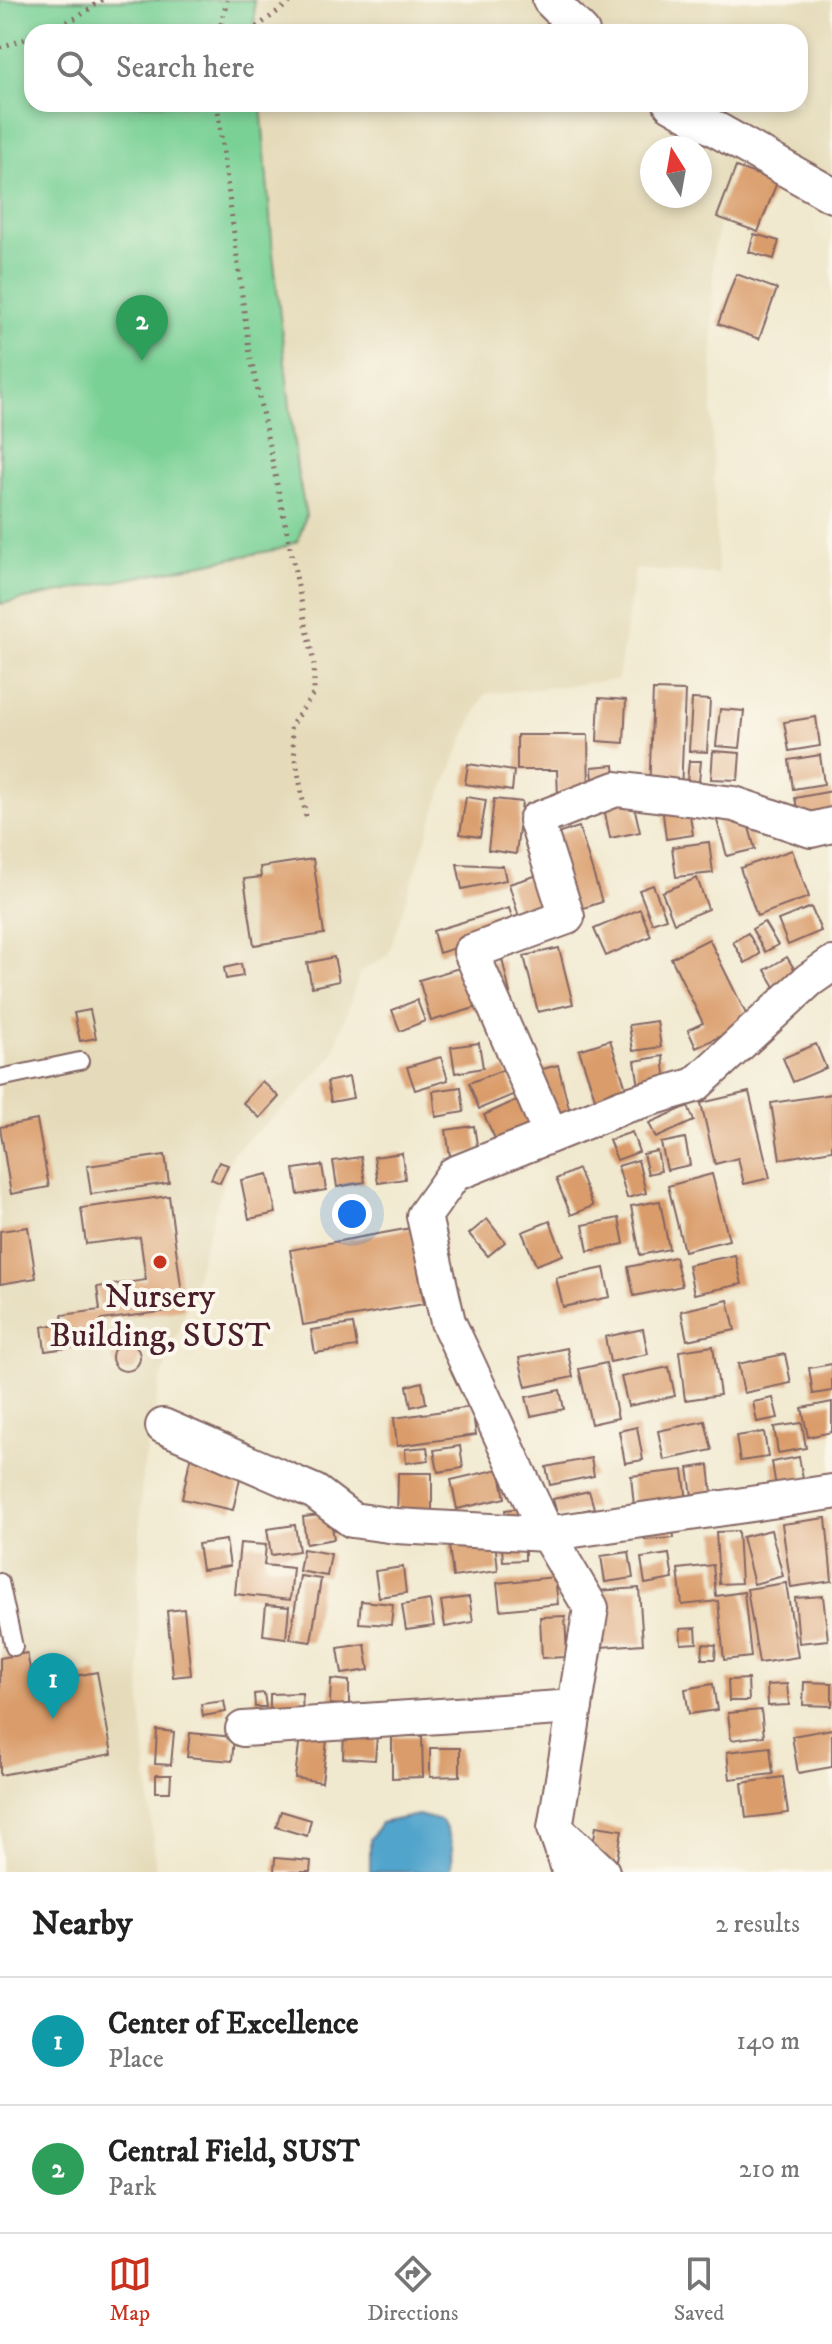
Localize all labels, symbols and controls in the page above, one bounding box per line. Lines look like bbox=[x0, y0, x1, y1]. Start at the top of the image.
search box bbox=[24, 24, 808, 112]
icon: search bbox=[52, 46, 96, 90]
text: Search here bbox=[116, 50, 255, 87]
north arrow bbox=[640, 136, 712, 208]
pin: 2 bbox=[116, 295, 168, 361]
your location bbox=[332, 1194, 372, 1234]
marker: Nursery Building, SUST bbox=[151, 1253, 169, 1271]
place label: Nursery Building, SUST bbox=[49, 1276, 271, 1357]
pin: 1 bbox=[27, 1653, 79, 1719]
text: Nearby bbox=[32, 1903, 133, 1945]
text: 2 results bbox=[715, 1908, 800, 1941]
text: Center of Excellence bbox=[108, 2006, 358, 2043]
text: 1 bbox=[53, 2025, 63, 2058]
text: 140 m bbox=[736, 2025, 800, 2058]
text: Place bbox=[108, 2043, 164, 2076]
text: Central Field, SUST bbox=[108, 2134, 360, 2171]
text: 2 bbox=[52, 2153, 64, 2186]
text: 210 m bbox=[739, 2153, 800, 2186]
text: Park bbox=[108, 2171, 157, 2204]
tab: Map bbox=[108, 2252, 152, 2327]
tab: Directions bbox=[367, 2252, 458, 2327]
tab: Saved bbox=[674, 2252, 724, 2327]

